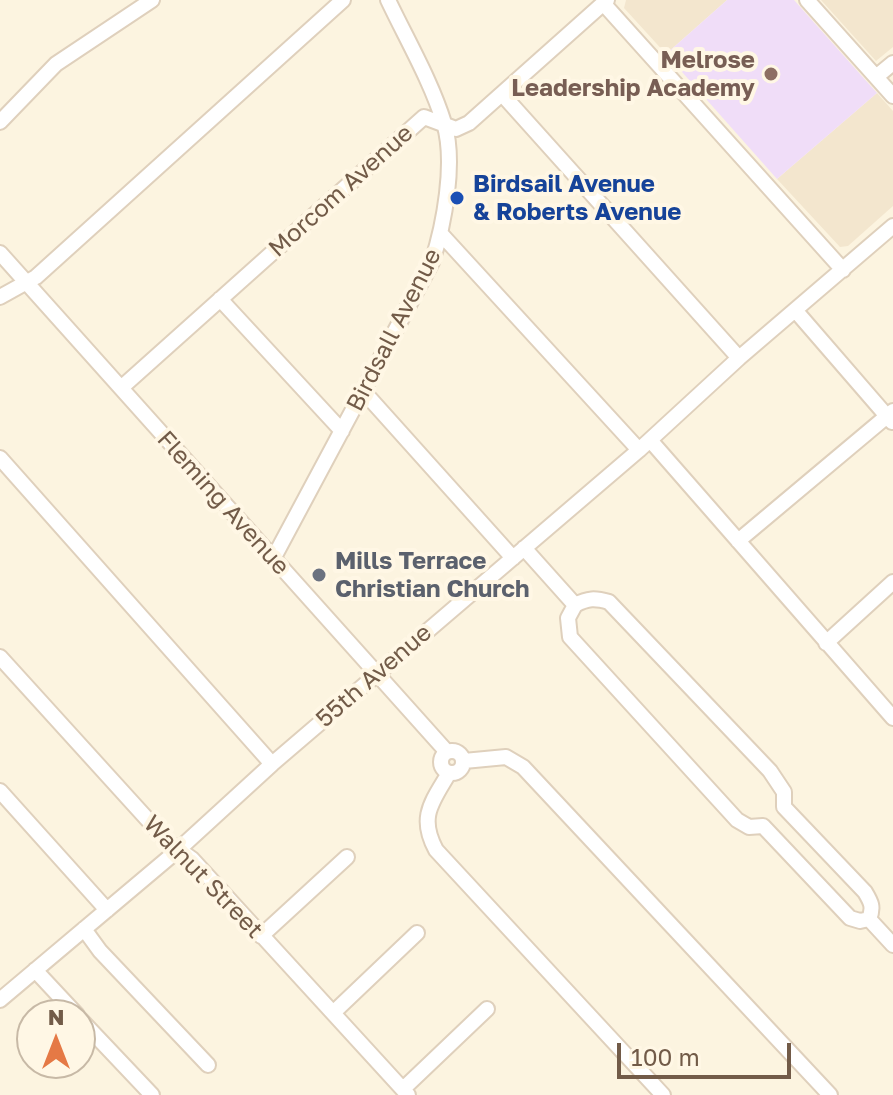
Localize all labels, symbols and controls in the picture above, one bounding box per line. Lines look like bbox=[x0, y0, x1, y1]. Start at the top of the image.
place label: Melrose Leadership Academy bbox=[511, 46, 755, 102]
marker: Melrose Leadership Academy bbox=[762, 65, 780, 83]
street label: Morcom Avenue bbox=[263, 119, 419, 263]
place label: Birdsail Avenue & Roberts Avenue bbox=[473, 170, 681, 226]
marker: Birdsail Avenue & Roberts Avenue bbox=[448, 189, 466, 207]
street label: Birdsall Avenue bbox=[341, 244, 447, 416]
street label: Fleming Avenue bbox=[151, 425, 295, 581]
place label: Mills Terrace Christian Church bbox=[335, 547, 530, 603]
marker: Mills Terrace Christian Church bbox=[310, 566, 328, 584]
street label: 55th Avenue bbox=[311, 618, 437, 734]
street label: Walnut Street bbox=[137, 810, 269, 944]
north arrow bbox=[16, 999, 96, 1079]
text: N bbox=[48, 1003, 64, 1030]
scale bar bbox=[621, 1027, 795, 1077]
text: 100 m bbox=[631, 1042, 700, 1071]

